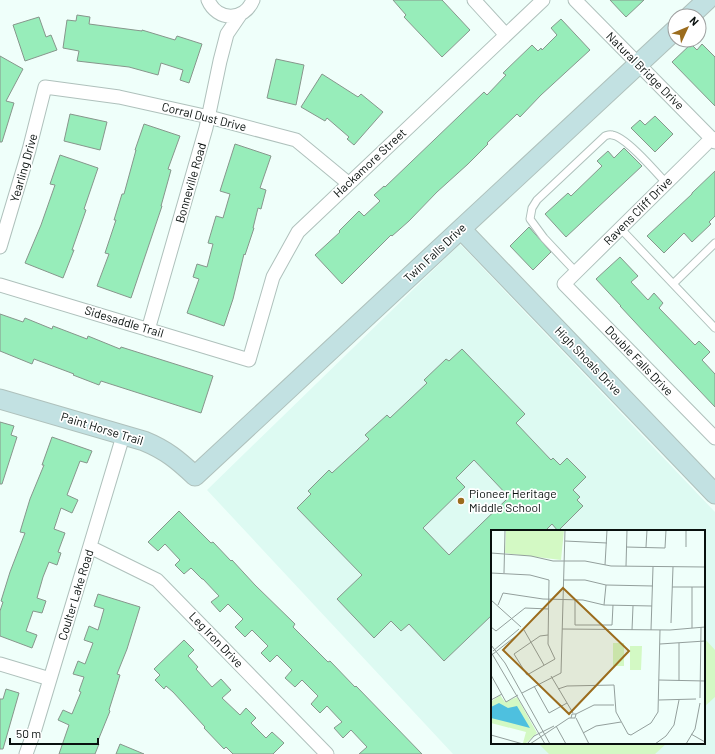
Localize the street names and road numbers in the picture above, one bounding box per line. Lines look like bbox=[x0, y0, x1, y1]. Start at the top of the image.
street label: Natural Bridge Drive bbox=[604, 29, 687, 112]
street label: Corral Dust Drive bbox=[160, 99, 248, 133]
street label: Hackamore Street bbox=[330, 125, 409, 200]
street label: Yearling Drive bbox=[7, 132, 40, 204]
street label: Bonneville Road bbox=[172, 141, 208, 224]
street label: Ravens Cliff Drive bbox=[600, 173, 674, 247]
street label: Twin Falls Drive bbox=[400, 220, 468, 285]
street label: Sidesaddle Trail bbox=[83, 302, 166, 340]
street label: High Shoals Drive bbox=[552, 323, 625, 398]
street label: Double Falls Drive bbox=[603, 323, 677, 398]
street label: Paint Horse Trail bbox=[59, 409, 145, 447]
street label: Coulter Lake Road bbox=[55, 548, 96, 642]
street label: Leg Iron Drive bbox=[187, 609, 247, 670]

